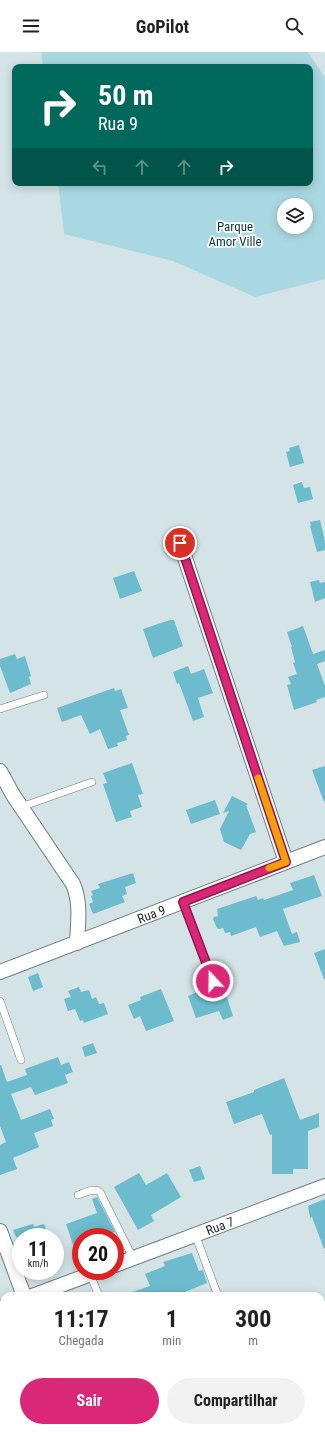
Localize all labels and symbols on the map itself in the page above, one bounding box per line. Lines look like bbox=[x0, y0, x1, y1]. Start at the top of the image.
park label: Parque Amor Ville bbox=[208, 219, 262, 249]
pin bbox=[163, 526, 197, 560]
street label: Rua 9 bbox=[135, 902, 167, 926]
position arrow bbox=[192, 960, 234, 1002]
street label: Rua 7 bbox=[204, 1213, 236, 1238]
speed limit sign: 20 bbox=[72, 1228, 124, 1280]

